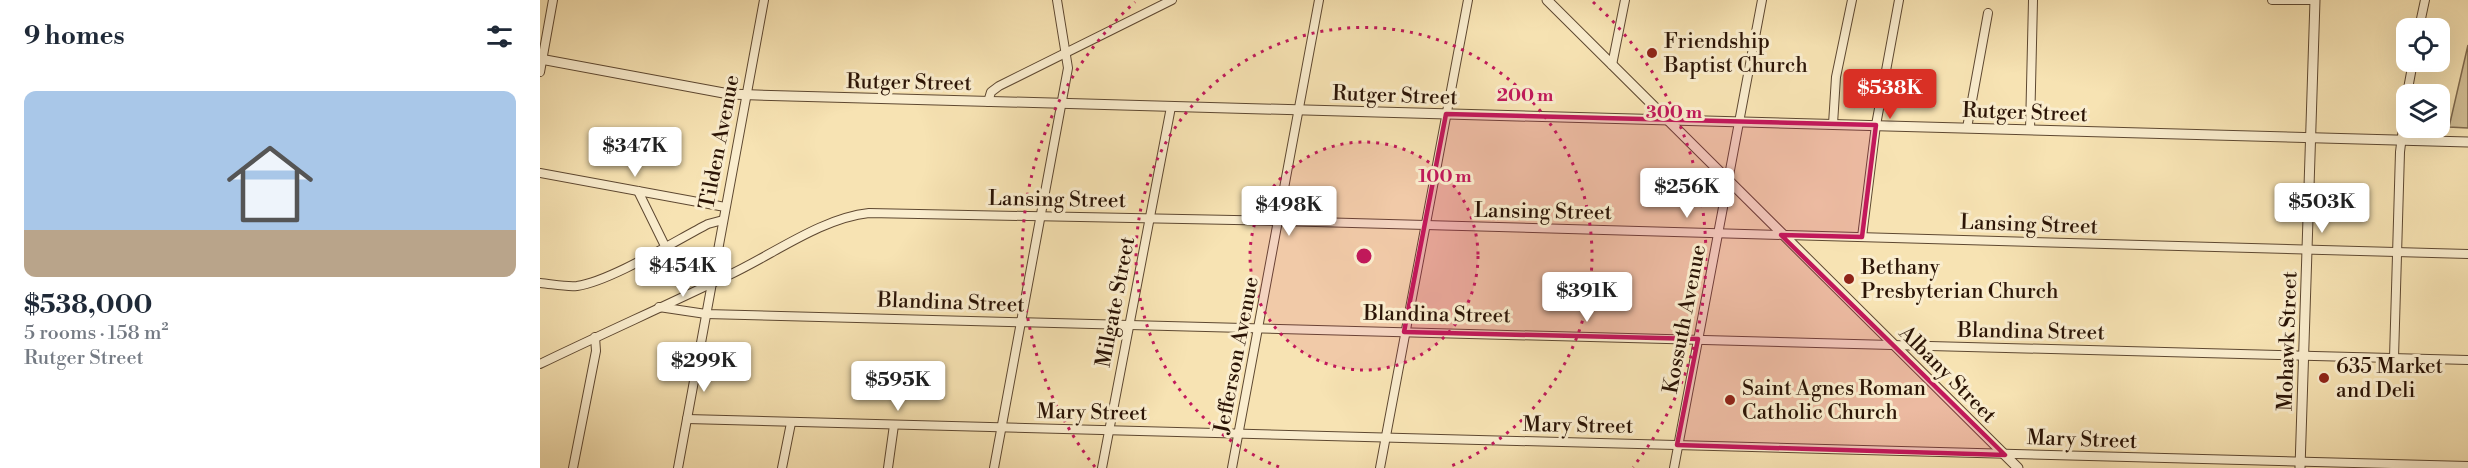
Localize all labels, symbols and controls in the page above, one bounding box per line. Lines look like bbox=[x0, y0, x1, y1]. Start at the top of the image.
map controls bbox=[2396, 18, 2450, 138]
button: locate bbox=[2396, 18, 2450, 72]
text: 9 homes bbox=[24, 20, 125, 52]
icon: filters bbox=[483, 20, 516, 53]
place label: Friendship Baptist Church bbox=[1663, 29, 1808, 79]
marker: Friendship Baptist Church bbox=[1645, 46, 1659, 60]
street label: Rutger Street bbox=[846, 69, 973, 97]
pin: $538K bbox=[1848, 69, 1932, 120]
street label: Tilden Avenue bbox=[694, 73, 746, 212]
text: $538K bbox=[1857, 76, 1923, 101]
street label: Rutger Street bbox=[1332, 81, 1459, 111]
text: 200 m bbox=[1497, 84, 1554, 107]
button: layers bbox=[2396, 84, 2450, 138]
street label: Rutger Street bbox=[1962, 98, 2089, 128]
text: 300 m bbox=[1646, 101, 1703, 124]
pin: $347K bbox=[593, 127, 677, 178]
icon: home bbox=[216, 130, 324, 238]
text: $347K bbox=[603, 134, 667, 159]
text: 100 m bbox=[1418, 165, 1472, 188]
pin: $256K bbox=[1645, 168, 1729, 219]
text: $256K bbox=[1654, 175, 1720, 200]
pin: $503K bbox=[2280, 183, 2364, 234]
street label: Lansing Street bbox=[988, 186, 1127, 214]
pin: $498K bbox=[1247, 186, 1331, 237]
text: $503K bbox=[2288, 190, 2356, 215]
text: $498K bbox=[1256, 193, 1322, 218]
street label: Lansing Street bbox=[1474, 198, 1613, 226]
street label: Lansing Street bbox=[1960, 210, 2099, 240]
street label: Milgate Street bbox=[1091, 234, 1141, 370]
street label: Kossuth Avenue bbox=[1658, 243, 1712, 396]
centre of rings bbox=[1354, 246, 1374, 266]
pin: $454K bbox=[641, 247, 725, 298]
text: $454K bbox=[649, 254, 717, 279]
place label: Bethany Presbyterian Church bbox=[1860, 255, 2059, 305]
street label: Mohawk Street bbox=[2273, 270, 2303, 412]
pin: $391K bbox=[1545, 272, 1629, 323]
marker: Bethany Presbyterian Church bbox=[1842, 272, 1856, 286]
street label: Jefferson Avenue bbox=[1209, 274, 1265, 437]
text: $391K bbox=[1556, 279, 1618, 304]
street label: Blandina Street bbox=[876, 287, 1026, 319]
text: $538,000 bbox=[24, 289, 153, 321]
street label: Blandina Street bbox=[1362, 301, 1512, 329]
street label: Blandina Street bbox=[1956, 318, 2106, 346]
street label: Albany Street bbox=[1892, 320, 2002, 429]
text: 5 rooms · 158 m² bbox=[24, 321, 168, 346]
pin: $299K bbox=[662, 342, 746, 393]
text: Rutger Street bbox=[24, 346, 144, 371]
text: $299K bbox=[671, 349, 737, 374]
place label: 635 Market and Deli bbox=[2336, 354, 2444, 404]
pin: $595K bbox=[856, 361, 940, 412]
text: $595K bbox=[865, 368, 931, 393]
marker: 635 Market and Deli bbox=[2317, 371, 2331, 385]
place label: Saint Agnes Roman Catholic Church bbox=[1742, 376, 1927, 426]
marker: Saint Agnes Roman Catholic Church bbox=[1723, 393, 1737, 407]
street label: Mary Street bbox=[1036, 399, 1148, 427]
street label: Mary Street bbox=[1522, 412, 1634, 440]
street label: Mary Street bbox=[2026, 425, 2138, 455]

